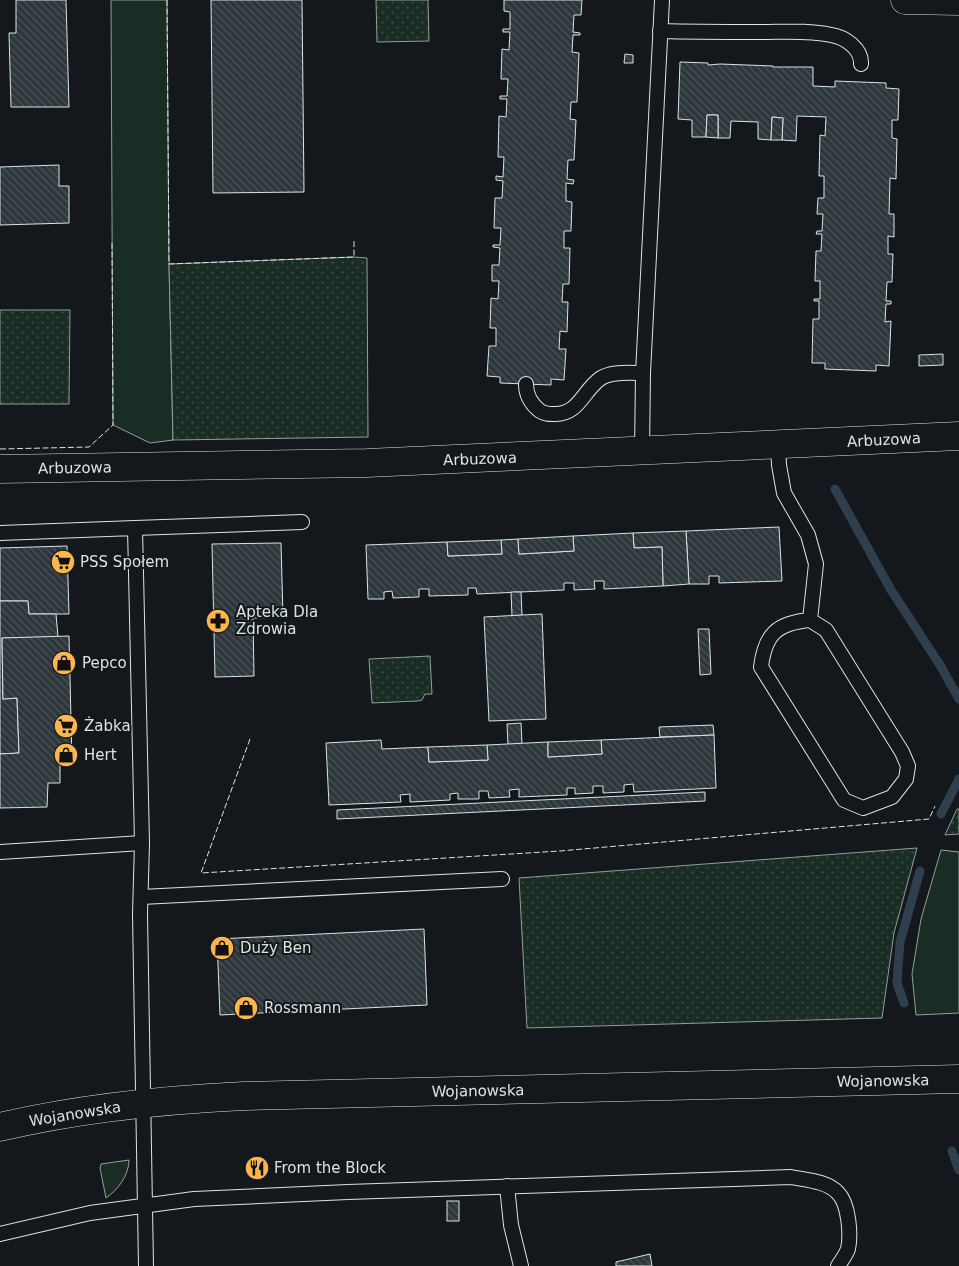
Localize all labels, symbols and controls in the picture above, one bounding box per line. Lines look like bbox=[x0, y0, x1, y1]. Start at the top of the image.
street label: Arbuzowa bbox=[847, 429, 921, 451]
street label: Arbuzowa bbox=[443, 449, 517, 469]
street label: Arbuzowa bbox=[38, 458, 112, 478]
supermarket icon: PSS Społem bbox=[50, 549, 76, 575]
place label: PSS Społem bbox=[80, 553, 169, 571]
place label: Apteka Dla Zdrowia bbox=[236, 603, 318, 638]
pharmacy icon: Apteka Dla Zdrowia bbox=[205, 608, 231, 634]
shop icon: Pepco bbox=[51, 650, 77, 676]
place label: Pepco bbox=[82, 654, 127, 672]
supermarket icon: Żabka bbox=[53, 713, 79, 739]
place label: Żabka bbox=[84, 716, 131, 735]
shop icon: Hert bbox=[53, 742, 79, 768]
place label: Hert bbox=[84, 746, 117, 764]
shop icon: Duży Ben bbox=[209, 935, 235, 961]
place label: Duży Ben bbox=[240, 939, 312, 957]
shop icon: Rossmann bbox=[233, 995, 259, 1021]
place label: Rossmann bbox=[264, 999, 341, 1017]
street label: Wojanowska bbox=[836, 1071, 930, 1091]
street label: Wojanowska bbox=[431, 1081, 525, 1101]
street label: Wojanowska bbox=[28, 1098, 122, 1130]
restaurant icon: From the Block bbox=[244, 1155, 270, 1181]
place label: From the Block bbox=[274, 1159, 386, 1177]

